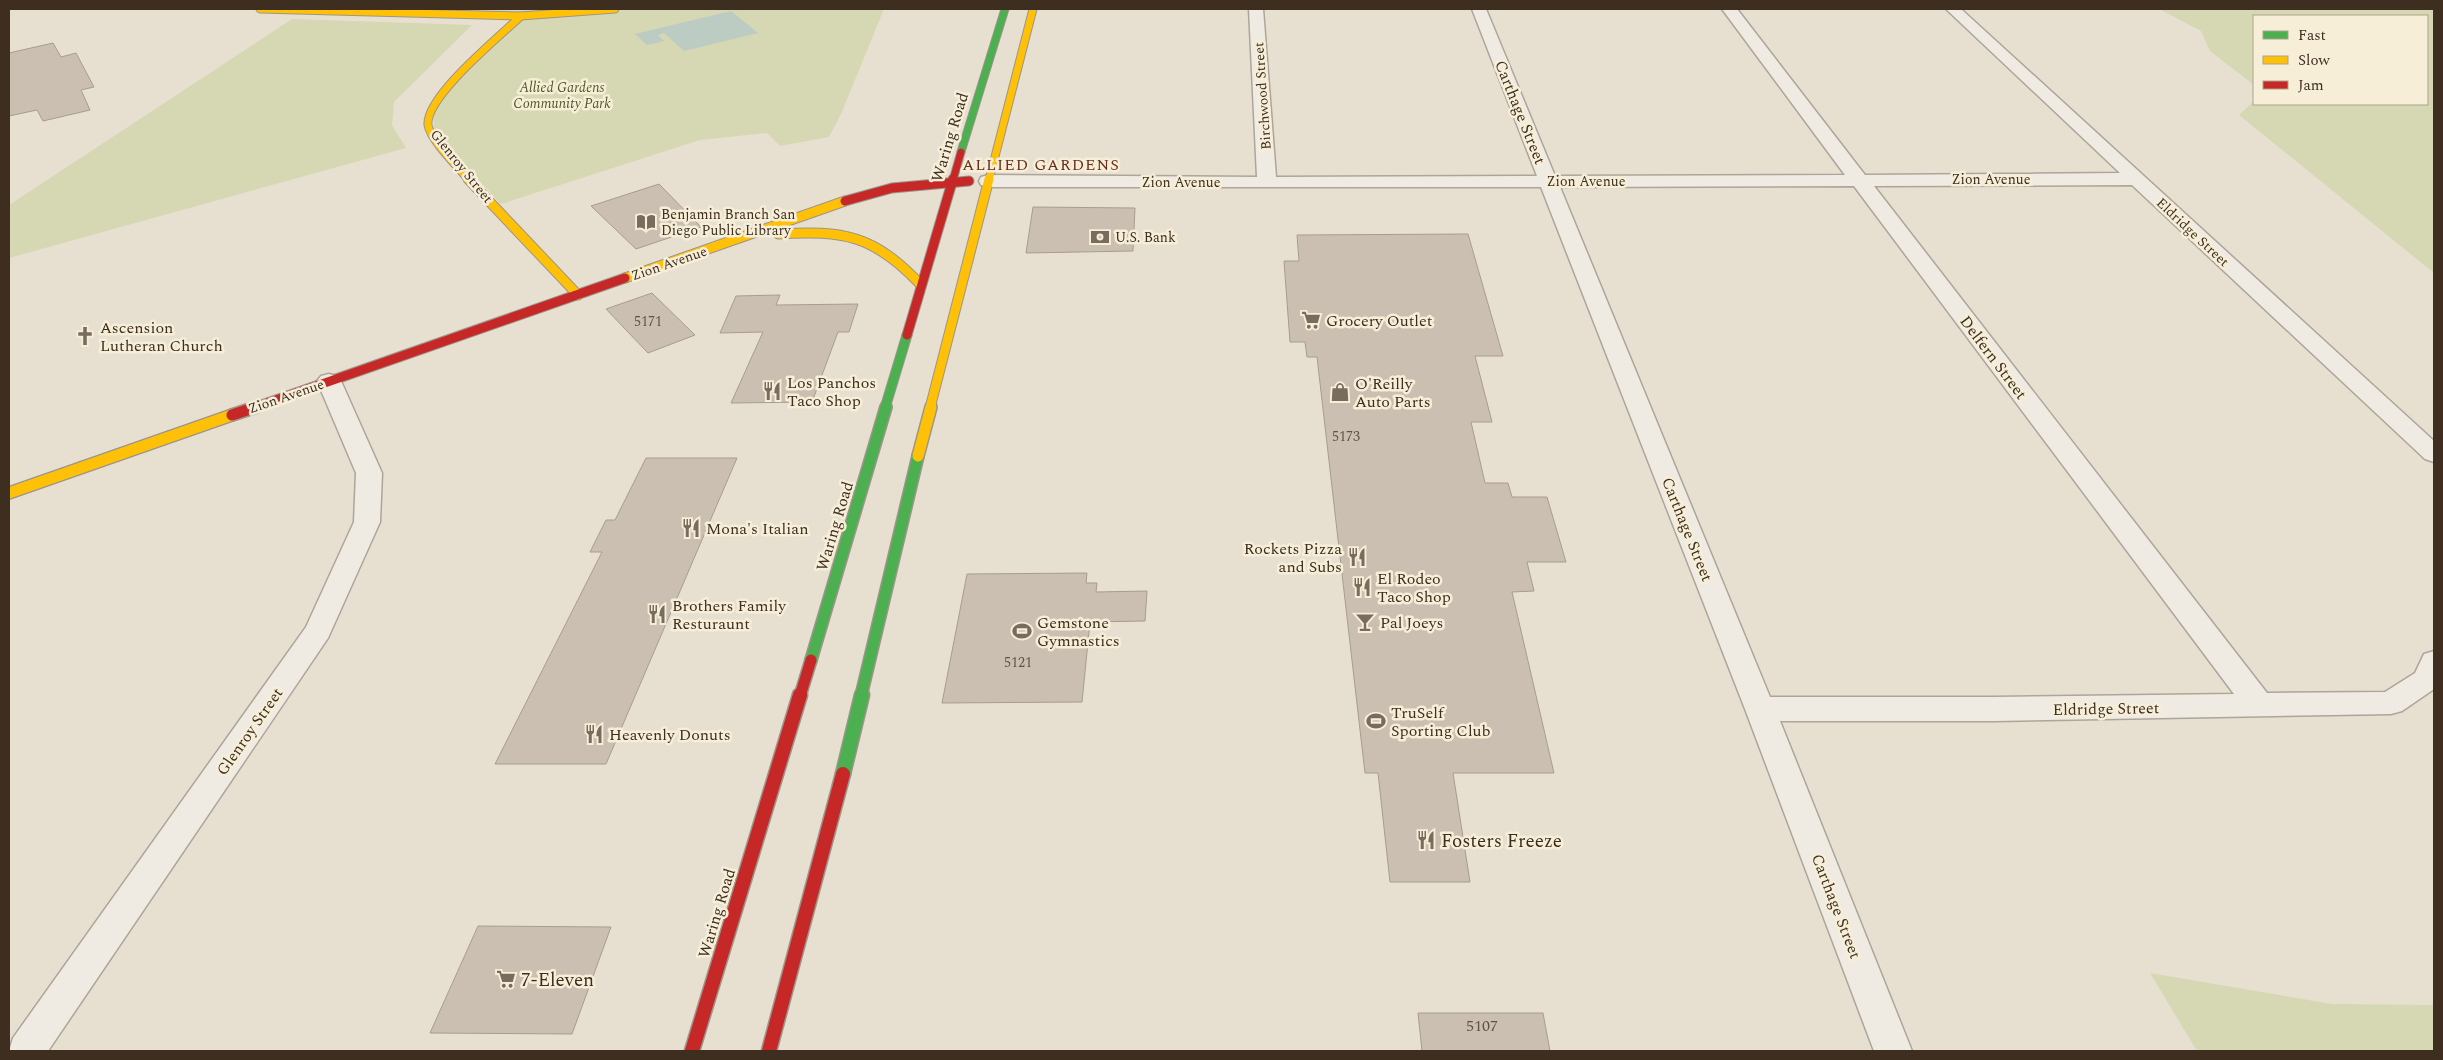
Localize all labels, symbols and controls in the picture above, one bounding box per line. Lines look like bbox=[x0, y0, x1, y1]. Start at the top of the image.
legend bbox=[2253, 15, 2428, 105]
text: Fast bbox=[2298, 24, 2326, 47]
street label: Birchwood Street bbox=[1248, 41, 1277, 150]
text: Slow bbox=[2298, 49, 2330, 72]
street label: Carthage Street bbox=[1488, 57, 1552, 169]
text: Jam bbox=[2298, 74, 2324, 97]
park label: Allied Gardens Community Park bbox=[513, 77, 611, 114]
street label: Waring Road bbox=[925, 89, 975, 185]
street label: Glenroy Street bbox=[425, 125, 498, 208]
district label: ALLIED GARDENS bbox=[962, 153, 1120, 177]
street label: Zion Avenue bbox=[1952, 169, 2031, 190]
street label: Zion Avenue bbox=[1547, 171, 1626, 192]
street label: Zion Avenue bbox=[1142, 172, 1221, 193]
street label: Eldridge Street bbox=[2151, 193, 2234, 272]
place label: Benjamin Branch San Diego Public Library bbox=[661, 204, 795, 241]
library icon: Benjamin Branch San Diego Public Library bbox=[635, 211, 657, 233]
bank icon: U.S. Bank bbox=[1089, 226, 1111, 248]
place label: U.S. Bank bbox=[1115, 227, 1176, 248]
street label: Zion Avenue bbox=[628, 241, 710, 286]
supermarket icon: Grocery Outlet bbox=[1300, 309, 1322, 331]
place label: Grocery Outlet bbox=[1326, 309, 1433, 333]
house number: 5171 bbox=[634, 311, 662, 332]
street label: Delfern Street bbox=[1954, 311, 2033, 405]
place label: Ascension Lutheran Church bbox=[100, 316, 223, 358]
church icon: Ascension Lutheran Church bbox=[74, 325, 96, 347]
place label: Los Panchos Taco Shop bbox=[787, 371, 876, 413]
place label: O'Reilly Auto Parts bbox=[1355, 372, 1431, 414]
street label: Zion Avenue bbox=[245, 374, 327, 419]
restaurant icon: Los Panchos Taco Shop bbox=[761, 380, 783, 402]
shop icon: O'Reilly Auto Parts bbox=[1329, 381, 1351, 403]
house number: 5173 bbox=[1332, 426, 1360, 447]
street label: Carthage Street bbox=[1655, 474, 1719, 586]
street label: Waring Road bbox=[810, 478, 860, 574]
restaurant icon: Mona's Italian bbox=[680, 517, 702, 539]
place label: Mona's Italian bbox=[706, 517, 808, 541]
place label: Rockets Pizza and Subs bbox=[1244, 537, 1342, 579]
restaurant icon: Rockets Pizza and Subs bbox=[1346, 546, 1368, 568]
place label: El Rodeo Taco Shop bbox=[1377, 567, 1451, 609]
restaurant icon: El Rodeo Taco Shop bbox=[1351, 576, 1373, 598]
place label: Brothers Family Resturaunt bbox=[672, 594, 787, 636]
restaurant icon: Brothers Family Resturaunt bbox=[646, 603, 668, 625]
place label: Gemstone Gymnastics bbox=[1037, 611, 1120, 653]
bar icon: Pal Joeys bbox=[1354, 611, 1376, 633]
place label: Pal Joeys bbox=[1380, 611, 1443, 635]
sports icon: Gemstone Gymnastics bbox=[1011, 620, 1033, 642]
house number: 5121 bbox=[1004, 652, 1032, 673]
street label: Glenroy Street bbox=[211, 682, 289, 781]
street label: Eldridge Street bbox=[2052, 696, 2160, 722]
place label: TruSelf Sporting Club bbox=[1391, 701, 1491, 743]
sports icon: TruSelf Sporting Club bbox=[1365, 710, 1387, 732]
restaurant icon: Heavenly Donuts bbox=[583, 723, 605, 745]
place label: Heavenly Donuts bbox=[609, 723, 731, 747]
place label: Fosters Freeze bbox=[1441, 827, 1562, 856]
restaurant icon: Fosters Freeze bbox=[1415, 829, 1437, 851]
street label: Carthage Street bbox=[1805, 850, 1867, 963]
street label: Waring Road bbox=[692, 865, 742, 961]
place label: 7-Eleven bbox=[521, 966, 594, 995]
supermarket icon: 7-Eleven bbox=[495, 968, 517, 990]
house number: 5107 bbox=[1466, 1014, 1498, 1038]

